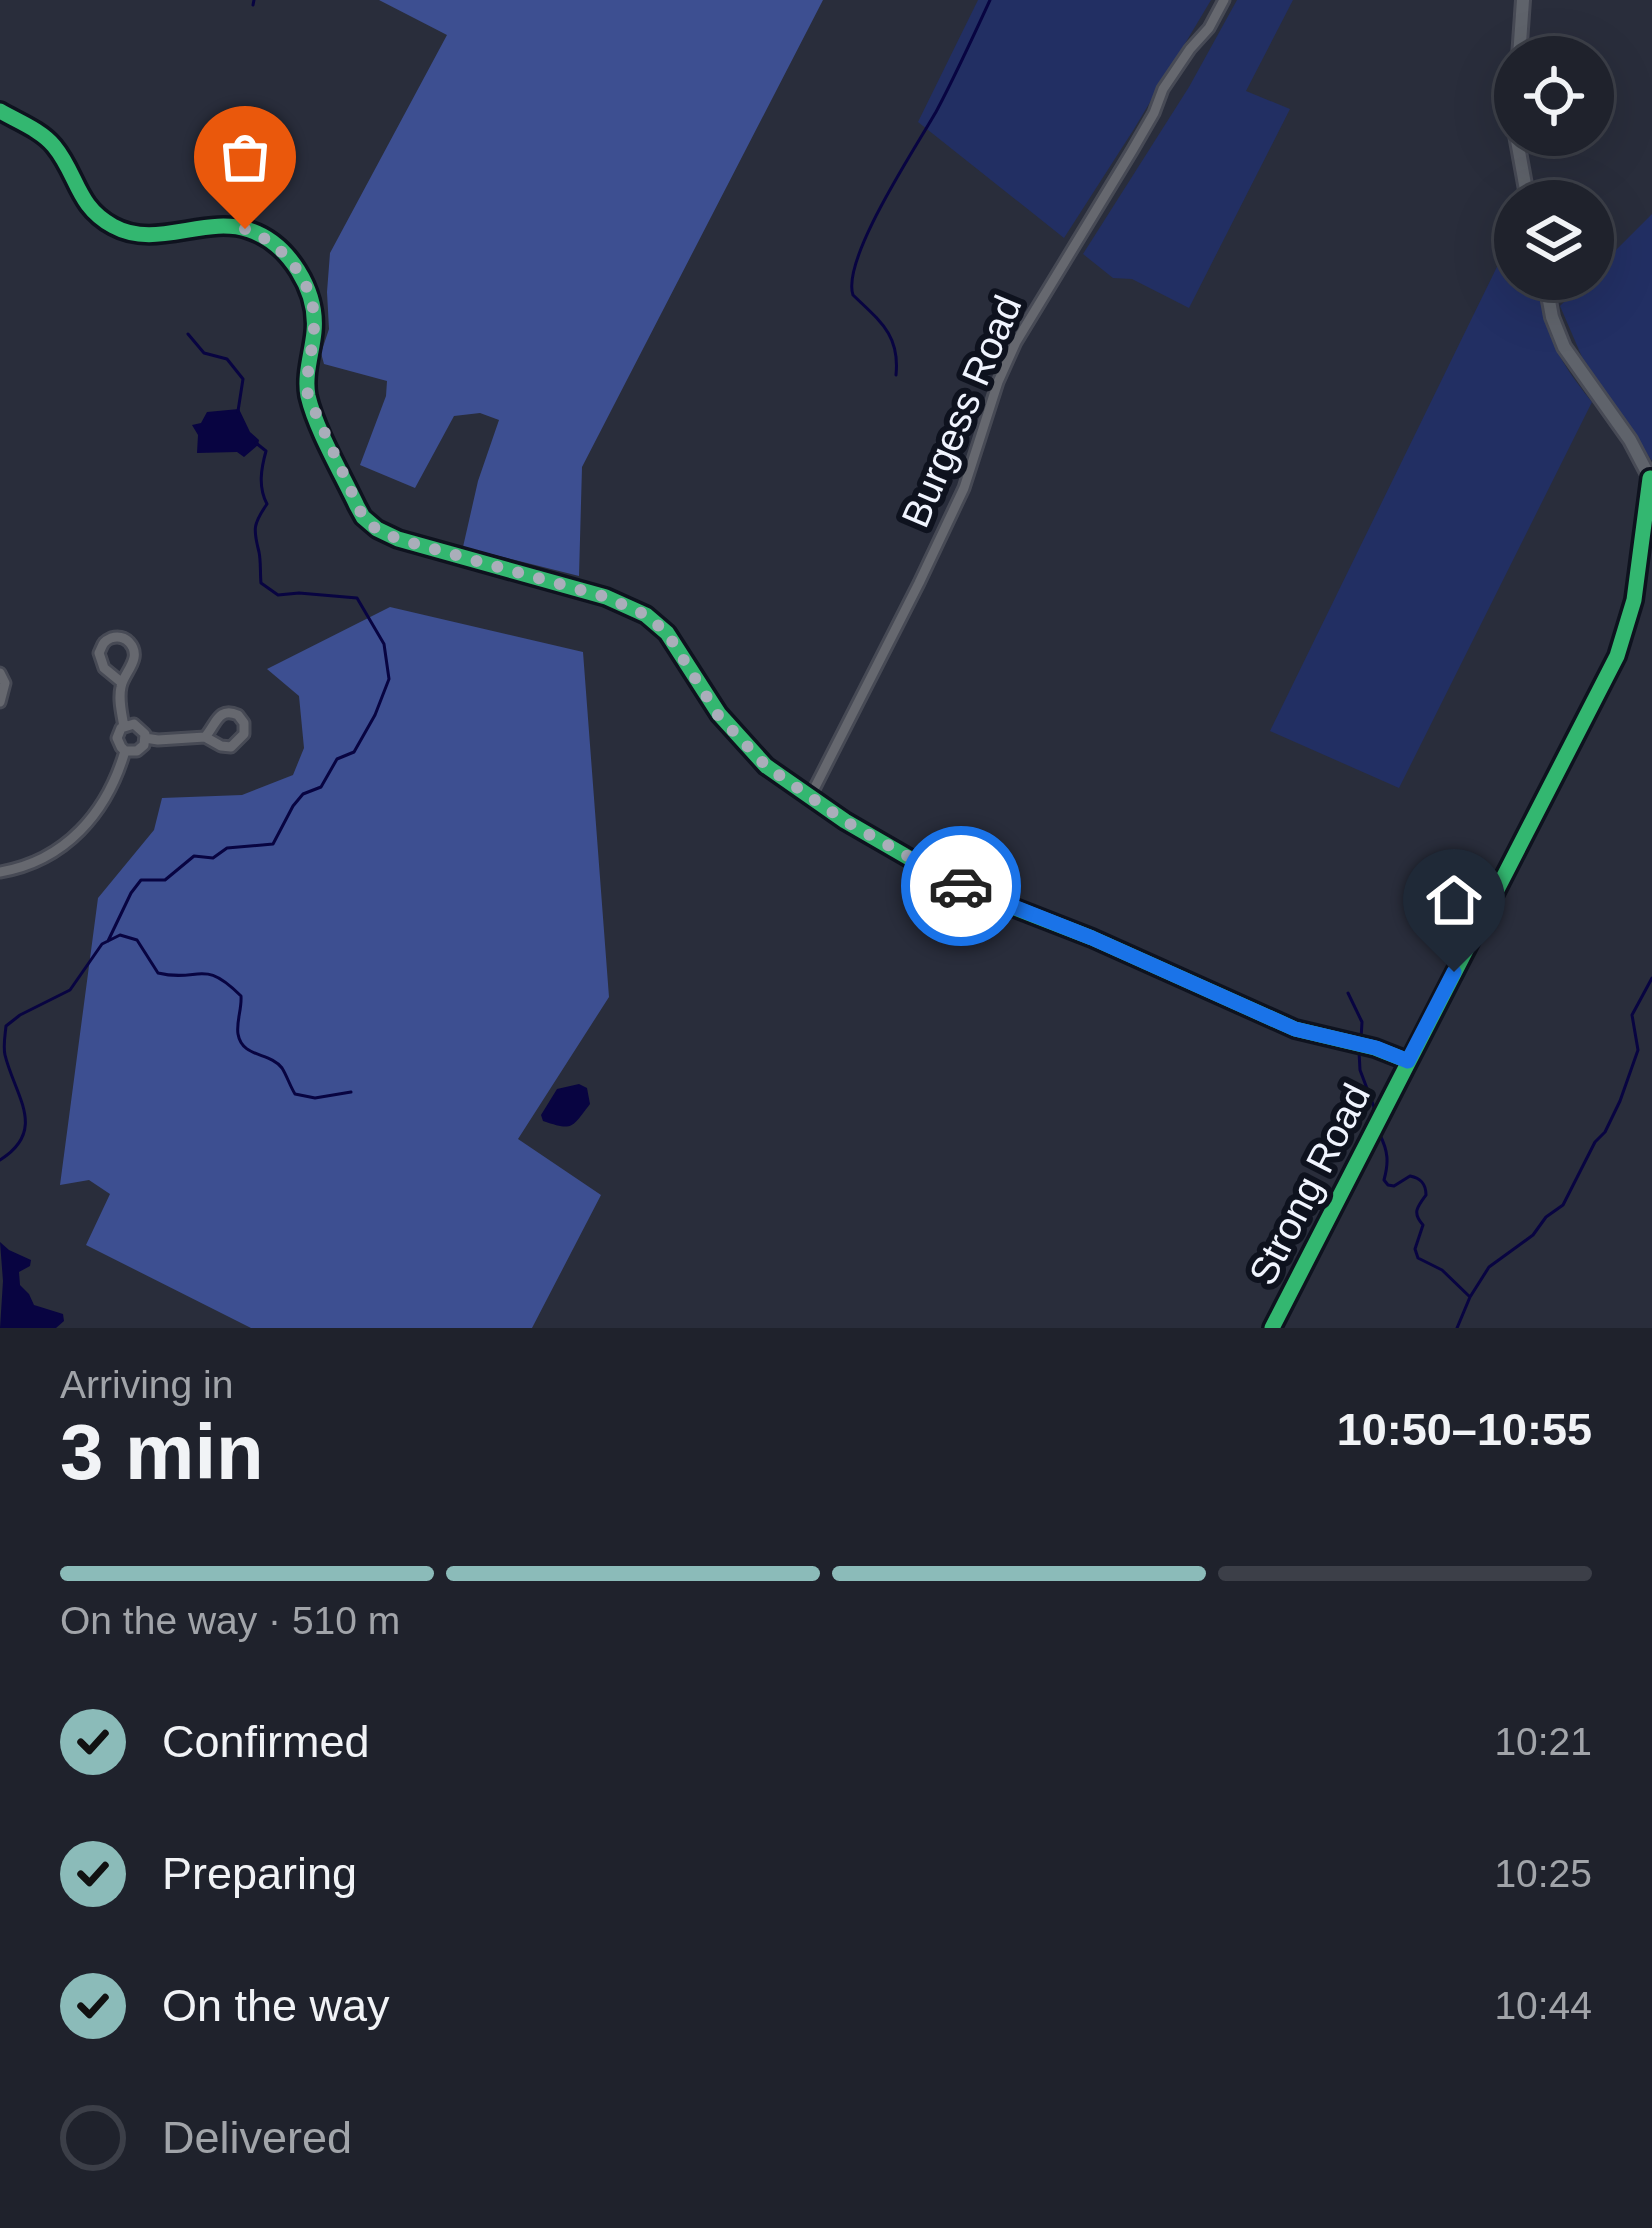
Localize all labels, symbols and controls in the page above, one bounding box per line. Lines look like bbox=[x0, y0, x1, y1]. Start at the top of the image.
map controls bbox=[1494, 36, 1614, 300]
button: locate bbox=[1494, 36, 1614, 156]
pin bbox=[194, 106, 296, 229]
icon: bag bbox=[212, 124, 278, 190]
button: layers bbox=[1494, 180, 1614, 300]
street label: Burgess Road bbox=[893, 289, 1030, 533]
courier bbox=[901, 826, 1021, 946]
pin bbox=[1403, 849, 1505, 972]
icon: car bbox=[928, 853, 994, 919]
icon: home bbox=[1421, 867, 1487, 933]
street label: Strong Road bbox=[1241, 1077, 1378, 1292]
text: Arriving in bbox=[60, 1363, 233, 1406]
text: 10:50–10:55 bbox=[1337, 1404, 1592, 1455]
text: 3 min bbox=[60, 1408, 264, 1496]
text: On the way · 510 m bbox=[60, 1599, 400, 1642]
icon: check bbox=[60, 1709, 126, 1775]
text: Confirmed bbox=[162, 1716, 370, 1767]
text: 10:21 bbox=[1494, 1720, 1592, 1763]
icon: check bbox=[60, 1841, 126, 1907]
text: Preparing bbox=[162, 1848, 357, 1899]
text: 10:25 bbox=[1494, 1852, 1592, 1895]
icon: check bbox=[60, 1973, 126, 2039]
text: On the way bbox=[162, 1980, 390, 2031]
text: 10:44 bbox=[1494, 1984, 1592, 2027]
text: Delivered bbox=[162, 2112, 352, 2163]

